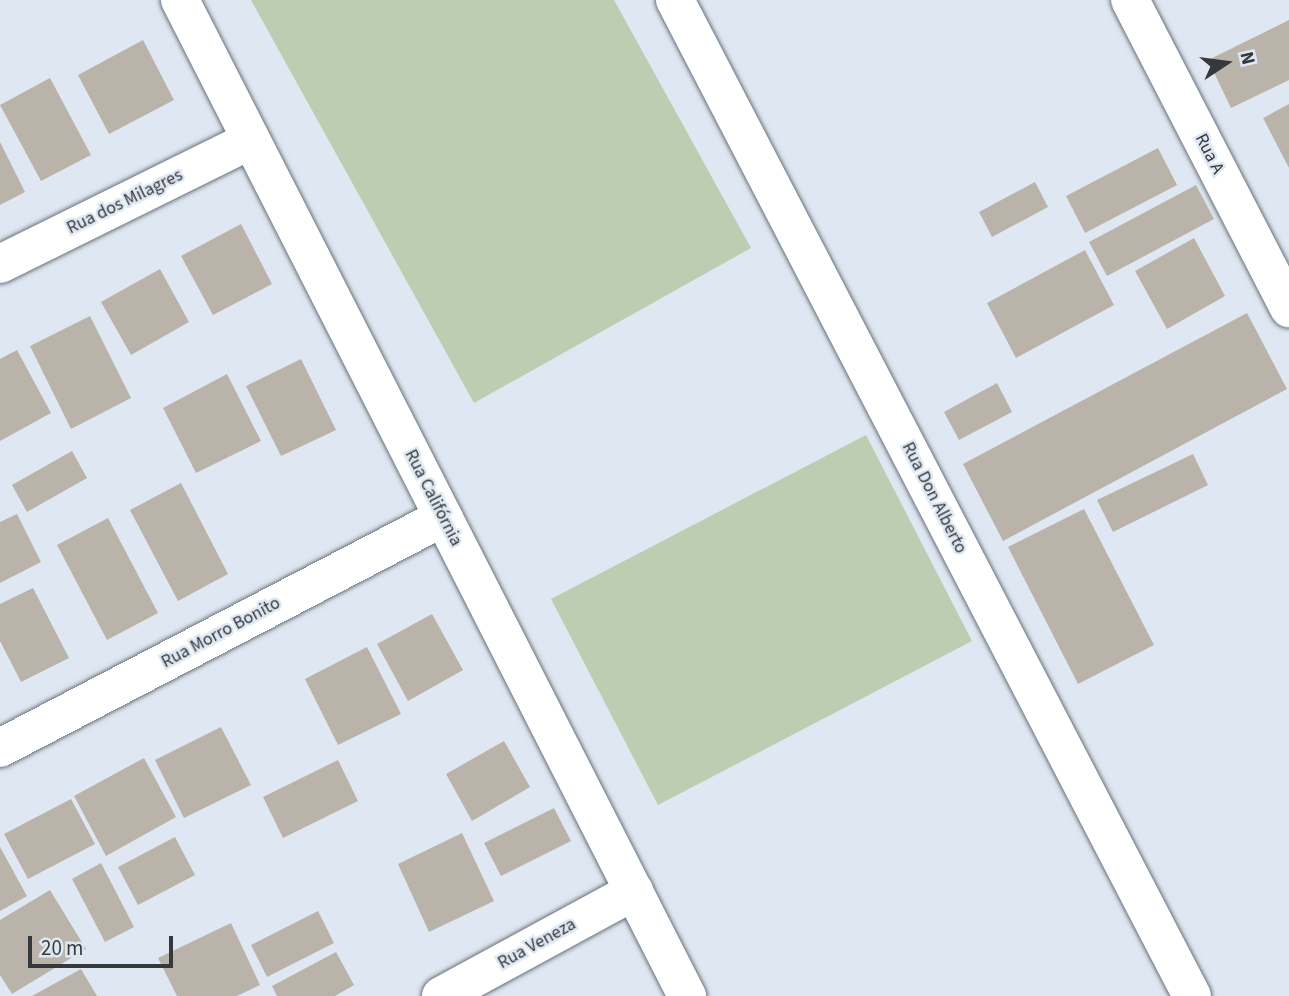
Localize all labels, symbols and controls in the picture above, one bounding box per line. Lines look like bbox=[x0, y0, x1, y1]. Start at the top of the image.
north arrow bbox=[1191, 28, 1261, 98]
text: N bbox=[1232, 49, 1262, 67]
street label: Rua A bbox=[1190, 130, 1228, 178]
street label: Rua dos Milagres bbox=[63, 165, 187, 239]
street label: Rua Don Alberto bbox=[897, 439, 971, 557]
street label: Rua Califórnia bbox=[399, 446, 467, 550]
street label: Rua Morro Bonito bbox=[158, 593, 284, 673]
street label: Rua Veneza bbox=[494, 914, 580, 974]
scale bar bbox=[32, 922, 177, 966]
text: 20 m bbox=[41, 933, 83, 963]

